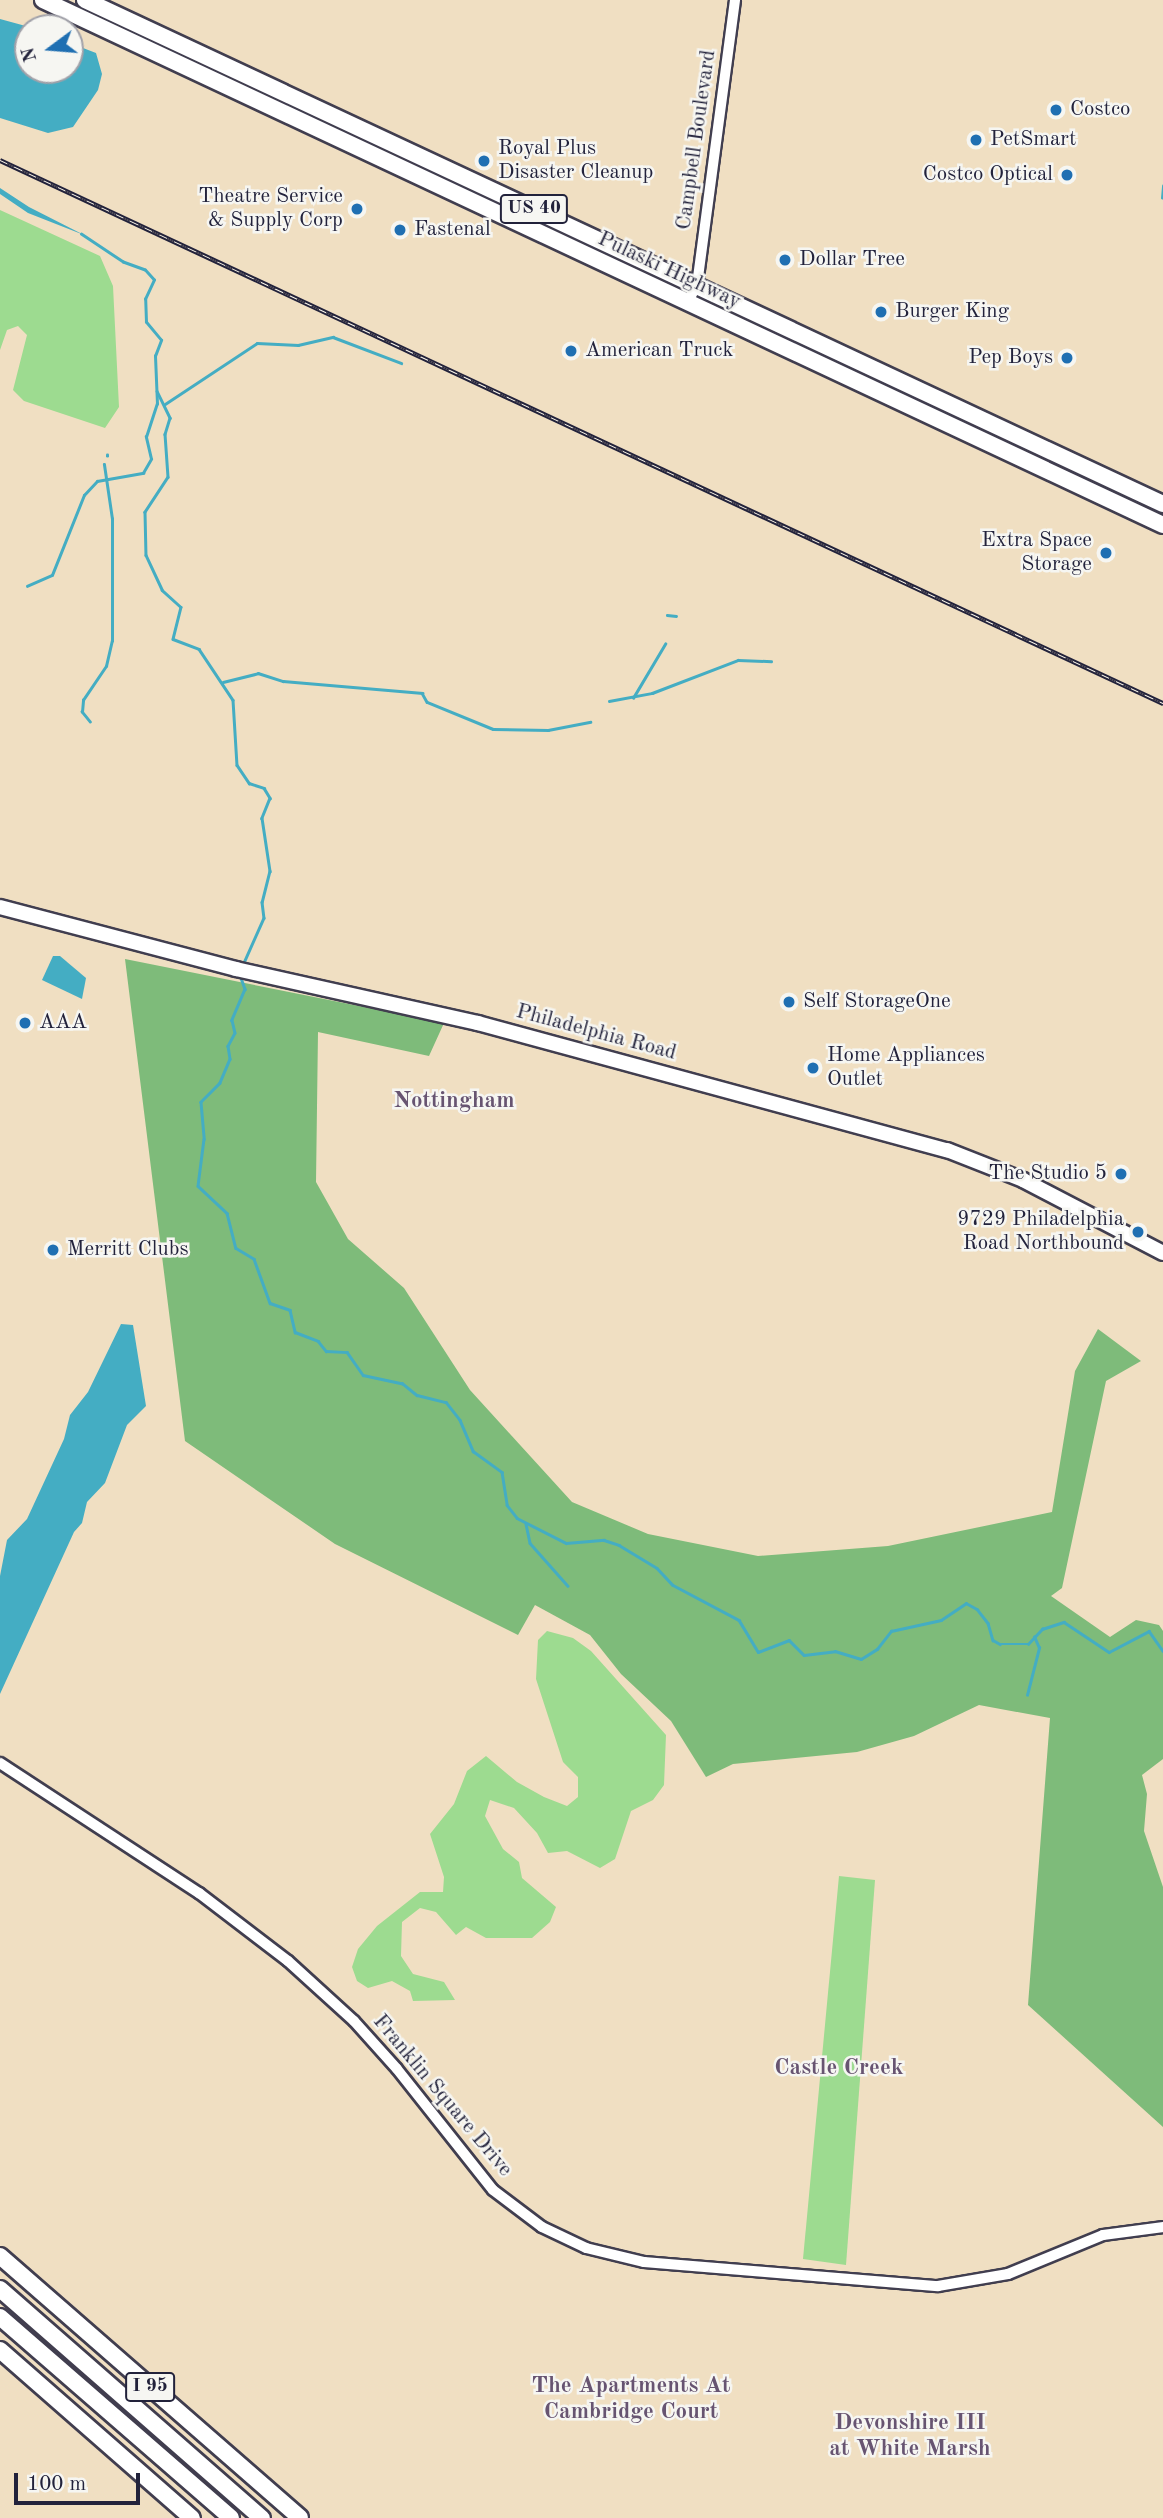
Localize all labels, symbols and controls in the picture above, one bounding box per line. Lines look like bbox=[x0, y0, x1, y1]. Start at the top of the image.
north arrow bbox=[14, 14, 84, 84]
text: N bbox=[19, 45, 41, 64]
street label: Campbell Boulevard bbox=[672, 48, 722, 232]
place label: Costco bbox=[1070, 97, 1131, 123]
marker: Costco bbox=[1048, 102, 1064, 118]
place label: PetSmart bbox=[990, 127, 1076, 153]
marker: PetSmart bbox=[968, 132, 984, 148]
place label: Royal Plus Disaster Cleanup bbox=[498, 136, 653, 186]
marker: Royal Plus Disaster Cleanup bbox=[476, 153, 492, 169]
place label: Costco Optical bbox=[923, 162, 1053, 188]
marker: Costco Optical bbox=[1059, 167, 1075, 183]
place label: Theatre Service & Supply Corp bbox=[198, 184, 343, 234]
road number: US 40 bbox=[499, 194, 569, 224]
marker: Theatre Service & Supply Corp bbox=[349, 201, 365, 217]
place label: Fastenal bbox=[414, 217, 491, 243]
marker: Fastenal bbox=[392, 222, 408, 238]
street label: Pulaski Highway bbox=[593, 227, 745, 315]
place label: Dollar Tree bbox=[799, 247, 905, 273]
marker: Dollar Tree bbox=[777, 252, 793, 268]
place label: Burger King bbox=[895, 299, 1009, 325]
marker: Burger King bbox=[873, 304, 889, 320]
place label: American Truck bbox=[585, 338, 733, 364]
marker: American Truck bbox=[563, 343, 579, 359]
place label: Pep Boys bbox=[968, 345, 1053, 371]
marker: Pep Boys bbox=[1059, 350, 1075, 366]
place label: Extra Space Storage bbox=[981, 528, 1092, 578]
marker: Extra Space Storage bbox=[1098, 545, 1114, 561]
place label: Self StorageOne bbox=[803, 989, 951, 1015]
marker: Self StorageOne bbox=[781, 994, 797, 1010]
street label: Philadelphia Road bbox=[513, 1000, 679, 1066]
place label: AAA bbox=[39, 1010, 87, 1036]
marker: AAA bbox=[17, 1015, 33, 1031]
place label: Home Appliances Outlet bbox=[827, 1043, 985, 1093]
marker: Home Appliances Outlet bbox=[805, 1060, 821, 1076]
district label: Nottingham bbox=[393, 1087, 515, 1115]
place label: The Studio 5 bbox=[988, 1161, 1107, 1187]
marker: The Studio 5 bbox=[1113, 1166, 1129, 1182]
place label: 9729 Philadelphia Road Northbound bbox=[957, 1207, 1124, 1257]
marker: 9729 Philadelphia Road Northbound bbox=[1130, 1224, 1146, 1240]
place label: Merritt Clubs bbox=[67, 1237, 189, 1263]
marker: Merritt Clubs bbox=[45, 1242, 61, 1258]
street label: Franklin Square Drive bbox=[367, 2010, 517, 2182]
district label: Castle Creek bbox=[774, 2054, 904, 2082]
road number: I 95 bbox=[124, 2372, 176, 2402]
district label: The Apartments At Cambridge Court bbox=[532, 2372, 730, 2426]
district label: Devonshire III at White Marsh bbox=[829, 2409, 991, 2463]
scale bar bbox=[18, 2458, 144, 2502]
text: 100 m bbox=[27, 2474, 86, 2495]

